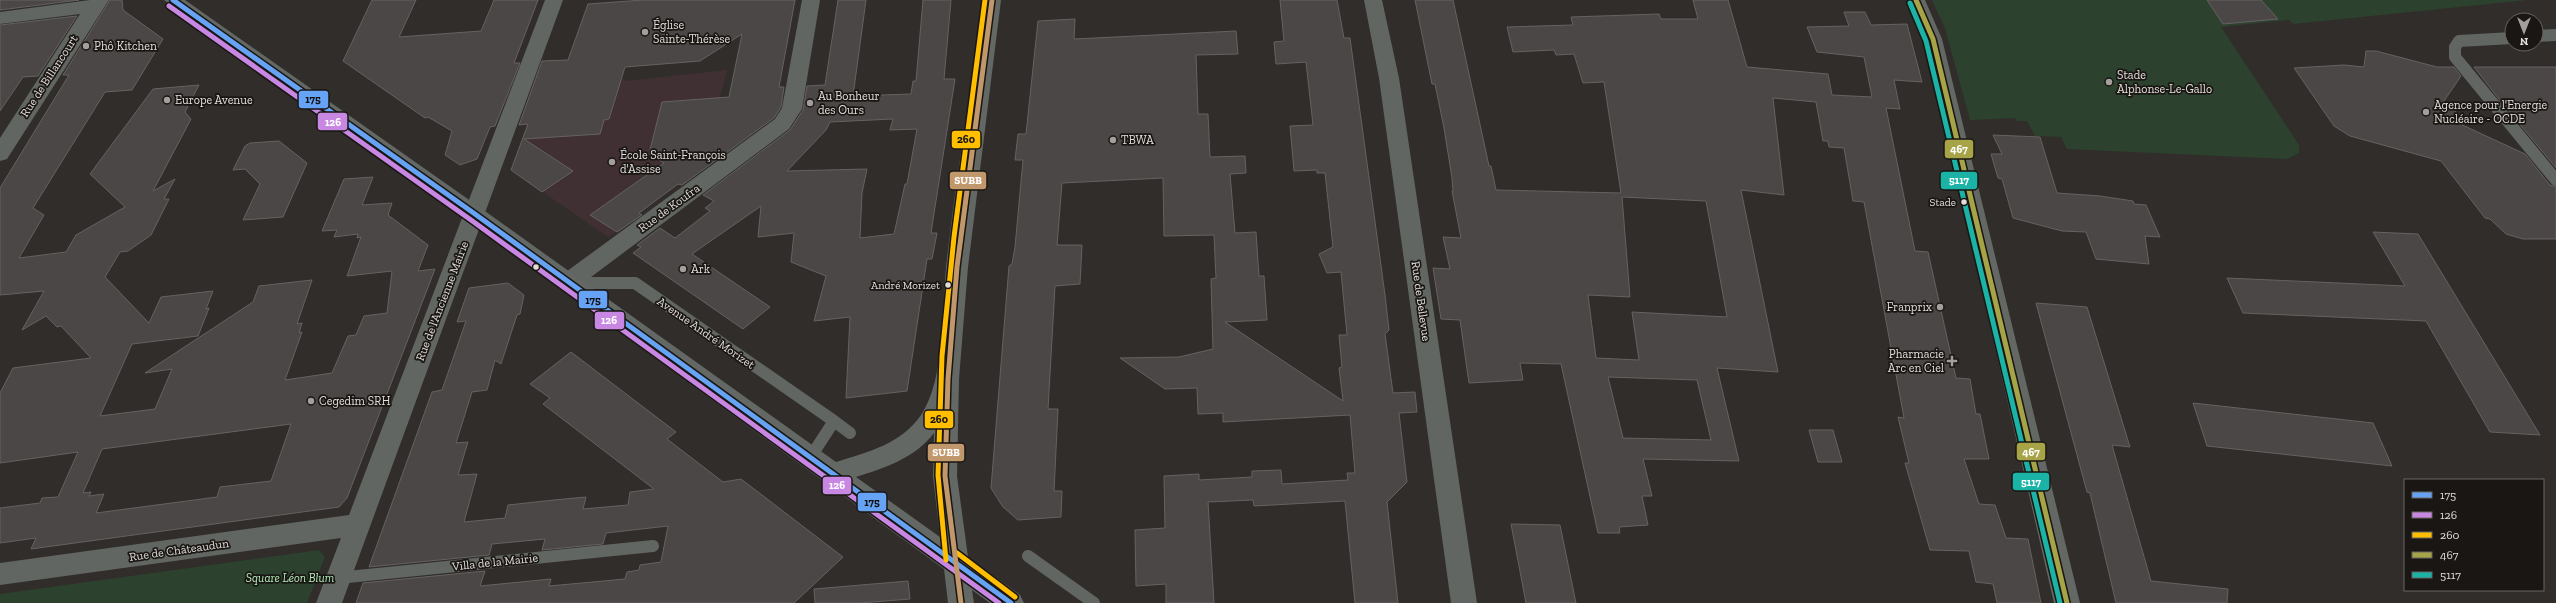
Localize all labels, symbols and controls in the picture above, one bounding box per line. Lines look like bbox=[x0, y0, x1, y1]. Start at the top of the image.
north arrow bbox=[2504, 12, 2544, 52]
place label: Église Sainte-Thérèse bbox=[653, 17, 731, 46]
marker: Église Sainte-Thérèse bbox=[640, 27, 650, 37]
street label: Rue de Billancourt bbox=[17, 32, 81, 120]
text: N bbox=[2519, 35, 2528, 48]
place label: Phô Kitchen bbox=[94, 39, 157, 53]
marker: Phô Kitchen bbox=[81, 41, 91, 51]
place label: Stade Alphonse-Le-Gallo bbox=[2117, 68, 2212, 96]
marker: Stade Alphonse-Le-Gallo bbox=[2104, 77, 2114, 87]
place label: Au Bonheur des Ours bbox=[818, 89, 879, 117]
line badge: 175 bbox=[298, 90, 329, 109]
place label: Europe Avenue bbox=[175, 93, 253, 107]
text: 175 bbox=[305, 93, 321, 106]
marker: Europe Avenue bbox=[162, 95, 172, 105]
marker: Au Bonheur des Ours bbox=[805, 98, 815, 108]
place label: Agence pour l'Energie Nucléaire - OCDE bbox=[2434, 98, 2548, 126]
marker: Agence pour l'Energie Nucléaire - OCDE bbox=[2421, 107, 2431, 117]
line badge: 126 bbox=[317, 112, 348, 131]
text: 126 bbox=[325, 116, 341, 129]
line badge: 260 bbox=[951, 130, 981, 149]
text: 260 bbox=[957, 133, 975, 146]
place label: TBWA bbox=[1121, 133, 1154, 147]
marker: TBWA bbox=[1108, 135, 1118, 145]
line badge: 467 bbox=[1944, 139, 1974, 159]
text: 467 bbox=[1950, 143, 1968, 156]
place label: École Saint-François d'Assise bbox=[620, 147, 726, 176]
marker: École Saint-François d'Assise bbox=[607, 157, 617, 167]
line badge: SUBB bbox=[949, 171, 987, 190]
line badge: 5117 bbox=[1940, 171, 1978, 190]
text: SUBB bbox=[954, 174, 982, 187]
text: 5117 bbox=[1949, 174, 1969, 187]
street label: Rue de Koufra bbox=[636, 181, 703, 235]
place label: Stade bbox=[1930, 196, 1956, 209]
marker: Stade bbox=[1959, 197, 1969, 207]
street label: Rue de l'Ancienne Mairie bbox=[413, 239, 471, 363]
street label: Rue de Bellevue bbox=[1408, 260, 1434, 342]
unlabelled marker bbox=[531, 262, 541, 272]
place label: Ark bbox=[691, 262, 711, 276]
marker: Ark bbox=[678, 264, 688, 274]
place label: André Morizet bbox=[871, 279, 941, 292]
marker: André Morizet bbox=[943, 280, 953, 290]
line badge: 175 bbox=[578, 290, 608, 309]
text: 175 bbox=[585, 294, 601, 307]
street label: Avenue André Morizet bbox=[655, 294, 758, 372]
place label: Franprix bbox=[1886, 300, 1932, 314]
marker: Franprix bbox=[1935, 302, 1945, 312]
line badge: 126 bbox=[594, 311, 625, 330]
text: 126 bbox=[601, 314, 617, 327]
place label: Pharmacie Arc en Ciel bbox=[1888, 347, 1944, 375]
marker: Pharmacie Arc en Ciel bbox=[1947, 356, 1957, 366]
place label: Cegedim SRH bbox=[319, 394, 391, 408]
marker: Cegedim SRH bbox=[306, 396, 316, 406]
line badge: 260 bbox=[924, 410, 954, 429]
text: 260 bbox=[930, 413, 948, 426]
line badge: 467 bbox=[2016, 442, 2046, 461]
line badge: SUBB bbox=[927, 443, 965, 462]
text: SUBB bbox=[932, 446, 960, 459]
text: 467 bbox=[2022, 446, 2040, 459]
line badge: 5117 bbox=[2012, 472, 2050, 491]
line badge: 126 bbox=[822, 476, 852, 495]
text: 5117 bbox=[2021, 476, 2041, 489]
text: 126 bbox=[829, 479, 845, 492]
legend bbox=[2404, 479, 2544, 591]
text: 175 bbox=[2440, 488, 2456, 502]
line badge: 175 bbox=[857, 492, 887, 512]
text: 175 bbox=[864, 496, 880, 509]
text: 126 bbox=[2440, 508, 2457, 522]
text: 260 bbox=[2440, 528, 2460, 542]
street label: Rue de Châteaudun bbox=[128, 536, 230, 564]
text: 467 bbox=[2440, 548, 2459, 562]
street label: Villa de la Mairie bbox=[450, 550, 539, 574]
text: 5117 bbox=[2440, 568, 2461, 582]
park label: Square Léon Blum bbox=[246, 571, 335, 585]

